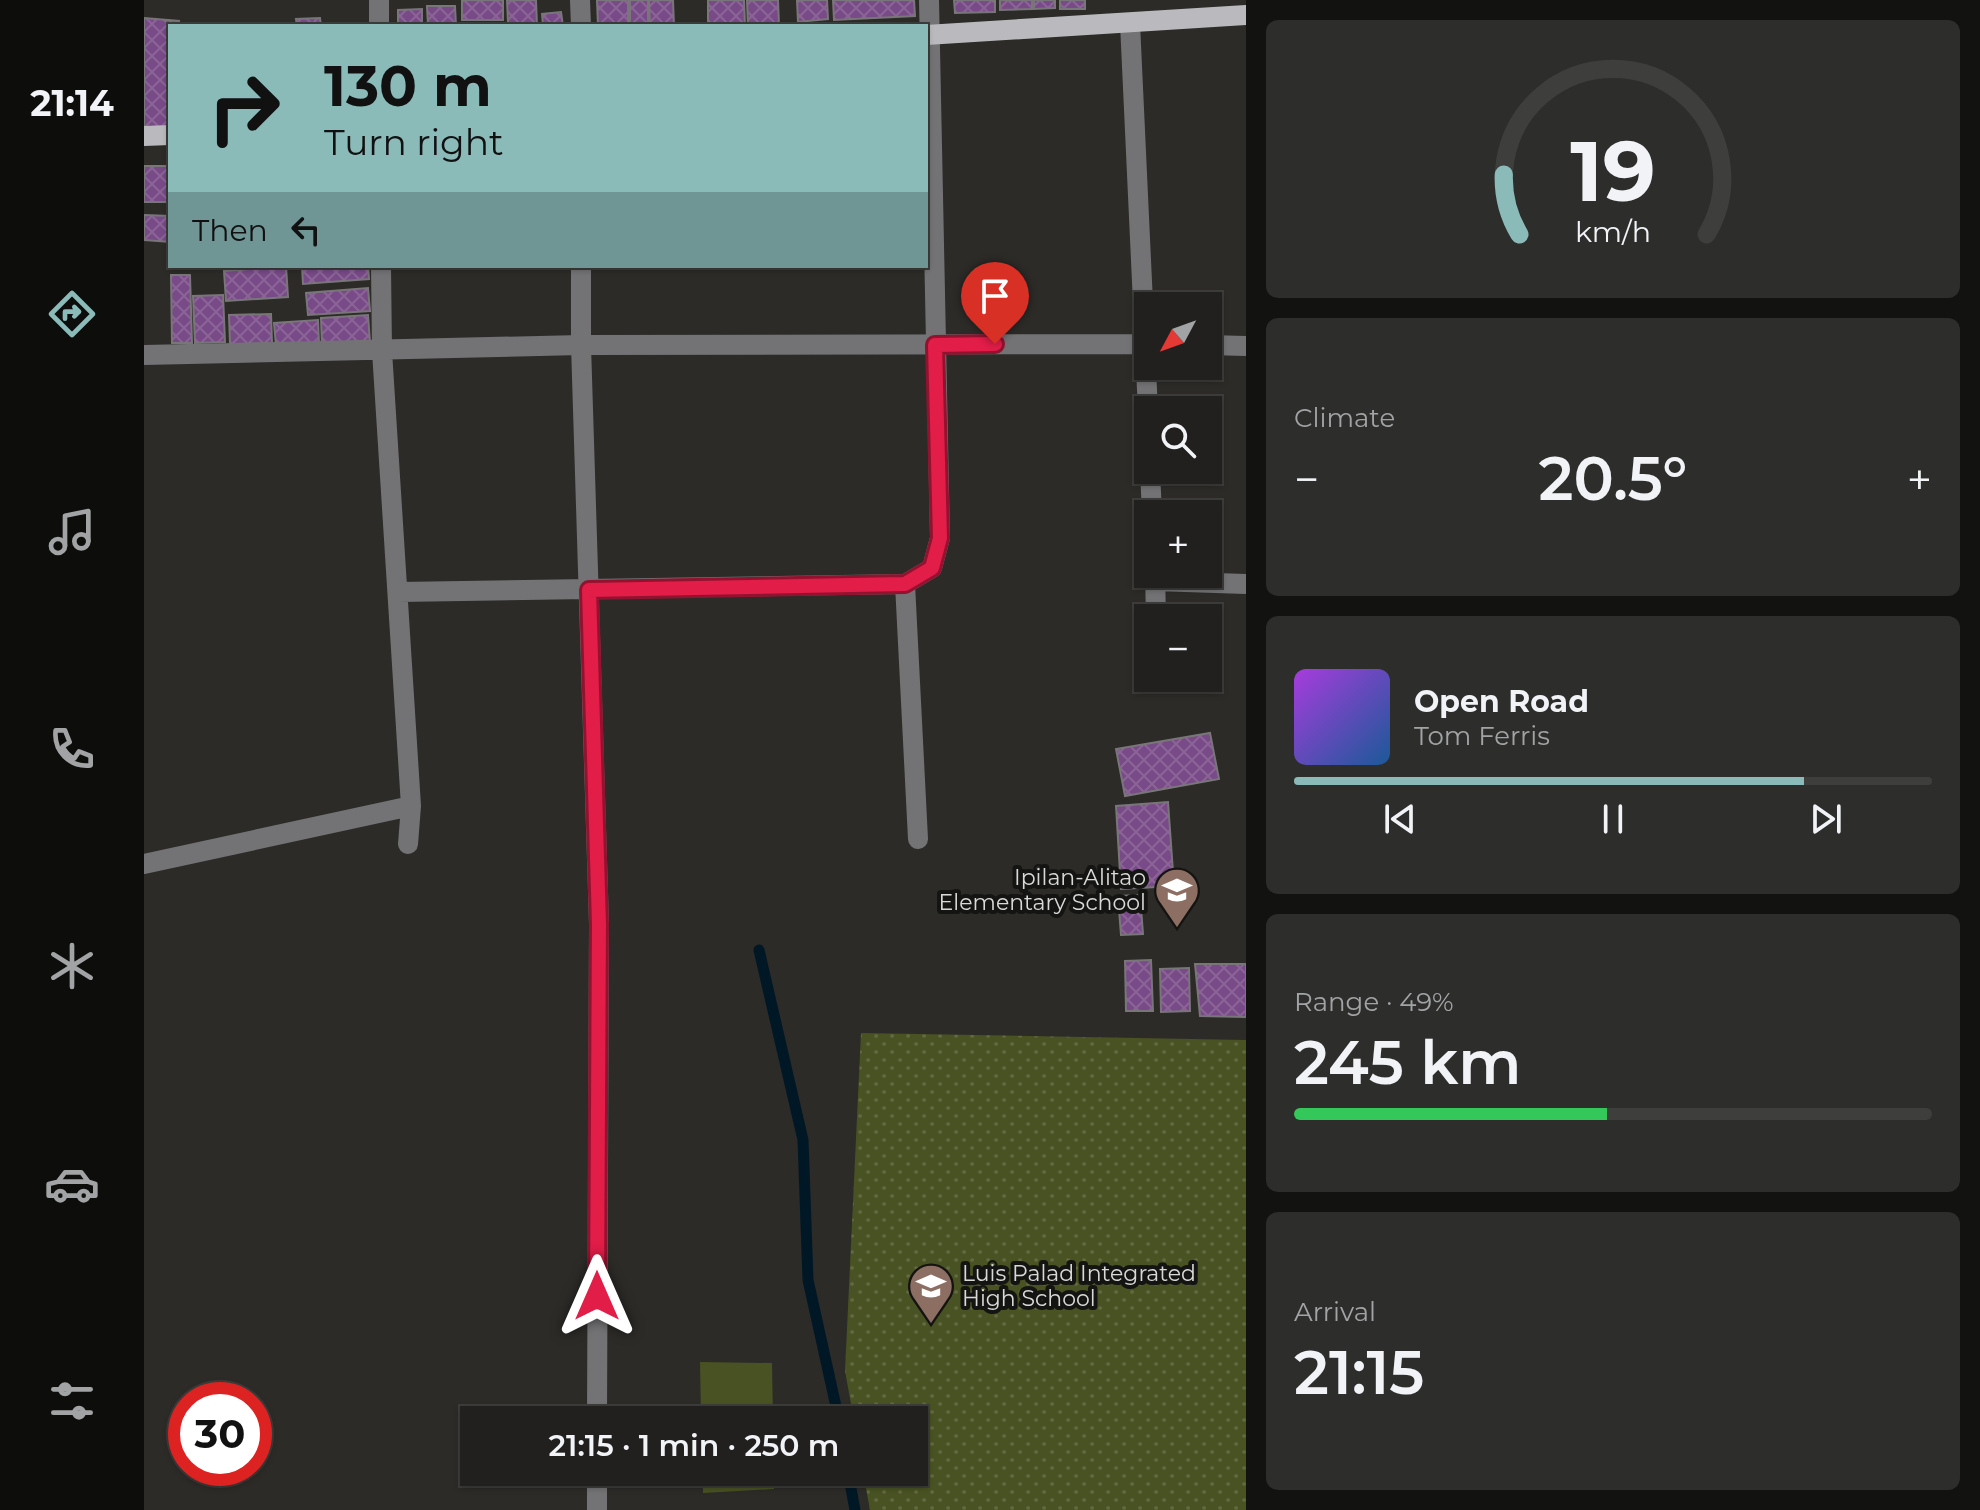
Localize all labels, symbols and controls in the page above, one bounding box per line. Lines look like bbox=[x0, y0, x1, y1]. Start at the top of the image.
text: 130 m bbox=[324, 52, 492, 120]
icon: right bbox=[192, 56, 296, 160]
text: 21:14 bbox=[30, 81, 114, 125]
text: Turn right bbox=[324, 120, 504, 164]
text: 19 bbox=[1570, 120, 1656, 222]
icon: left bbox=[284, 208, 328, 252]
text: Then bbox=[192, 212, 268, 249]
text: km/h bbox=[1575, 214, 1651, 249]
pin bbox=[961, 262, 1029, 344]
icon: arrive bbox=[973, 274, 1017, 318]
icon: directions bbox=[44, 286, 100, 342]
north arrow bbox=[1134, 292, 1222, 380]
map controls bbox=[1134, 292, 1222, 692]
button: search bbox=[1134, 396, 1222, 484]
text: Climate bbox=[1294, 402, 1395, 434]
text: 20.5° bbox=[1539, 442, 1687, 515]
text: − bbox=[1294, 452, 1319, 506]
text: + bbox=[1907, 452, 1932, 506]
button: + bbox=[1134, 500, 1222, 588]
icon: music bbox=[44, 504, 100, 560]
button: − bbox=[1134, 604, 1222, 692]
text: Open Road bbox=[1414, 683, 1589, 720]
text: Tom Ferris bbox=[1414, 720, 1550, 752]
icon: phone bbox=[44, 721, 100, 777]
icon: previous bbox=[1378, 797, 1422, 841]
icon: pause bbox=[1591, 797, 1635, 841]
icon: next bbox=[1804, 797, 1848, 841]
place label: Ipilan-Alitao Elementary School bbox=[939, 864, 1146, 916]
school or university icon: Ipilan-Alitao Elementary School bbox=[1153, 866, 1201, 929]
icon: climate bbox=[44, 938, 100, 994]
text: Range · 49% bbox=[1294, 986, 1454, 1018]
text: 245 km bbox=[1294, 1026, 1521, 1099]
icon: car bbox=[44, 1156, 100, 1212]
position arrow bbox=[555, 1254, 639, 1338]
place label: Luis Palad Integrated High School bbox=[962, 1260, 1196, 1312]
school or university icon: Luis Palad Integrated High School bbox=[907, 1262, 955, 1325]
text: Arrival bbox=[1294, 1296, 1376, 1328]
text: 21:15 bbox=[1294, 1336, 1424, 1409]
icon: filters bbox=[44, 1373, 100, 1429]
speed limit sign: 30 bbox=[168, 1382, 272, 1486]
text: 21:15 · 1 min · 250 m bbox=[549, 1427, 839, 1464]

